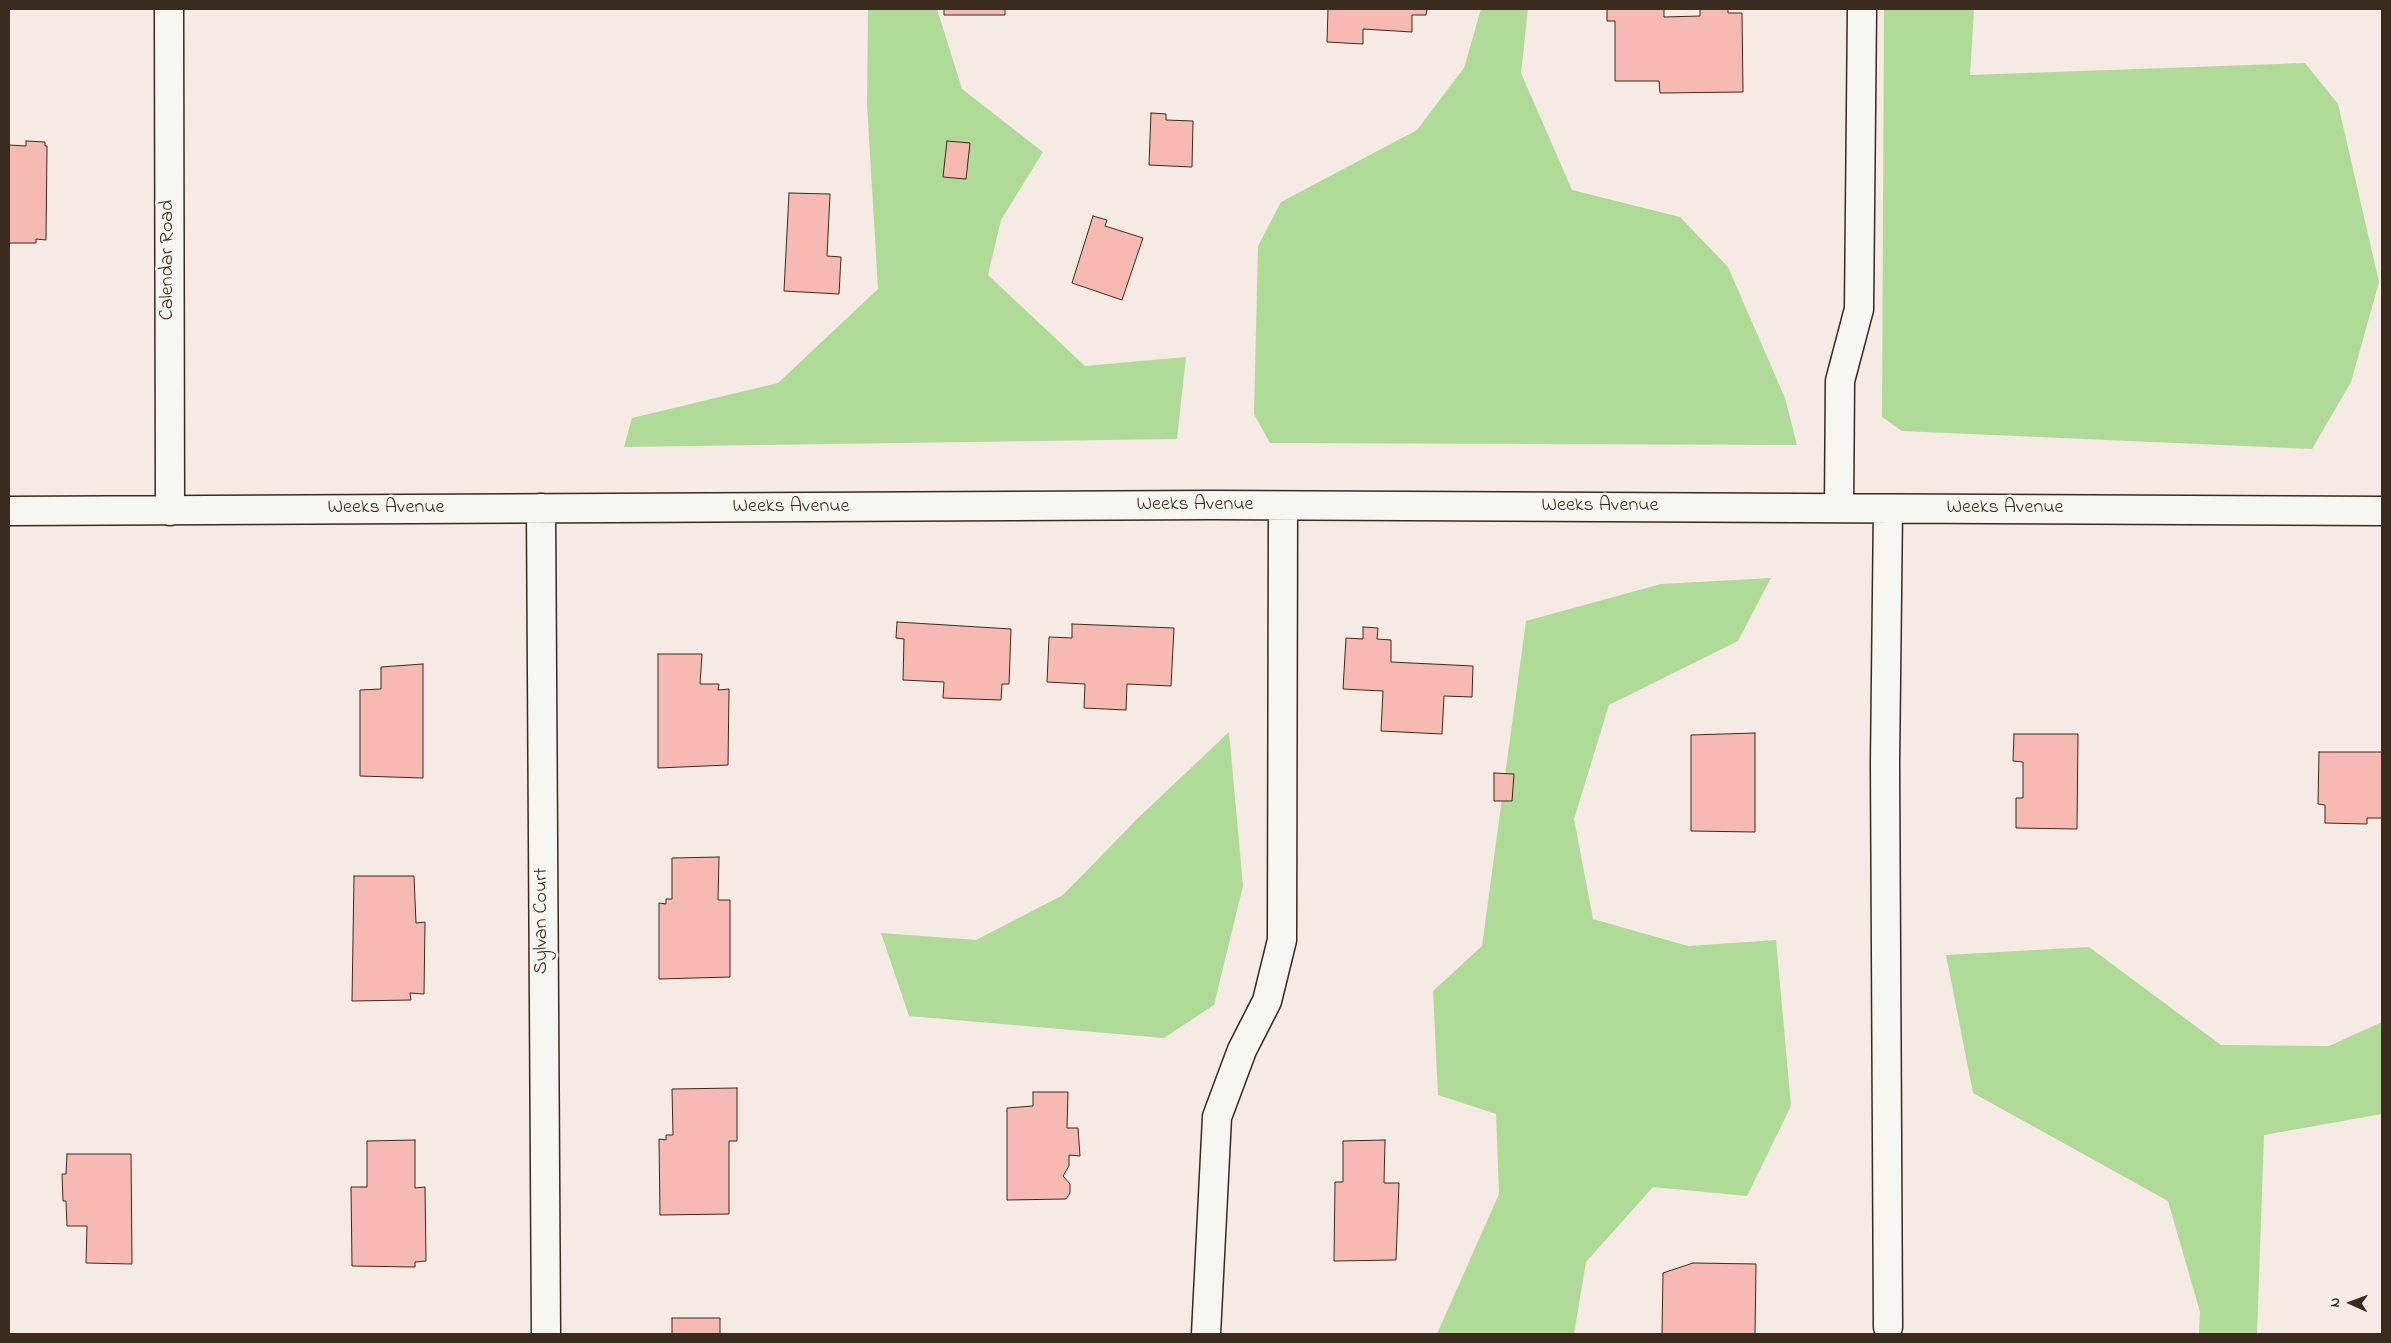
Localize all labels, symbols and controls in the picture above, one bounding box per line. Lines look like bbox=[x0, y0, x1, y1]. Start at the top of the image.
street label: Calendar Road bbox=[157, 200, 181, 320]
street label: Weeks Avenue bbox=[1136, 494, 1254, 518]
street label: Weeks Avenue bbox=[1541, 495, 1659, 519]
street label: Weeks Avenue bbox=[732, 496, 850, 520]
street label: Weeks Avenue bbox=[327, 497, 445, 521]
street label: Weeks Avenue bbox=[1946, 497, 2064, 521]
street label: Sylvan Court bbox=[531, 868, 555, 974]
north arrow bbox=[2326, 1278, 2376, 1328]
text: N bbox=[2325, 1297, 2346, 1308]

